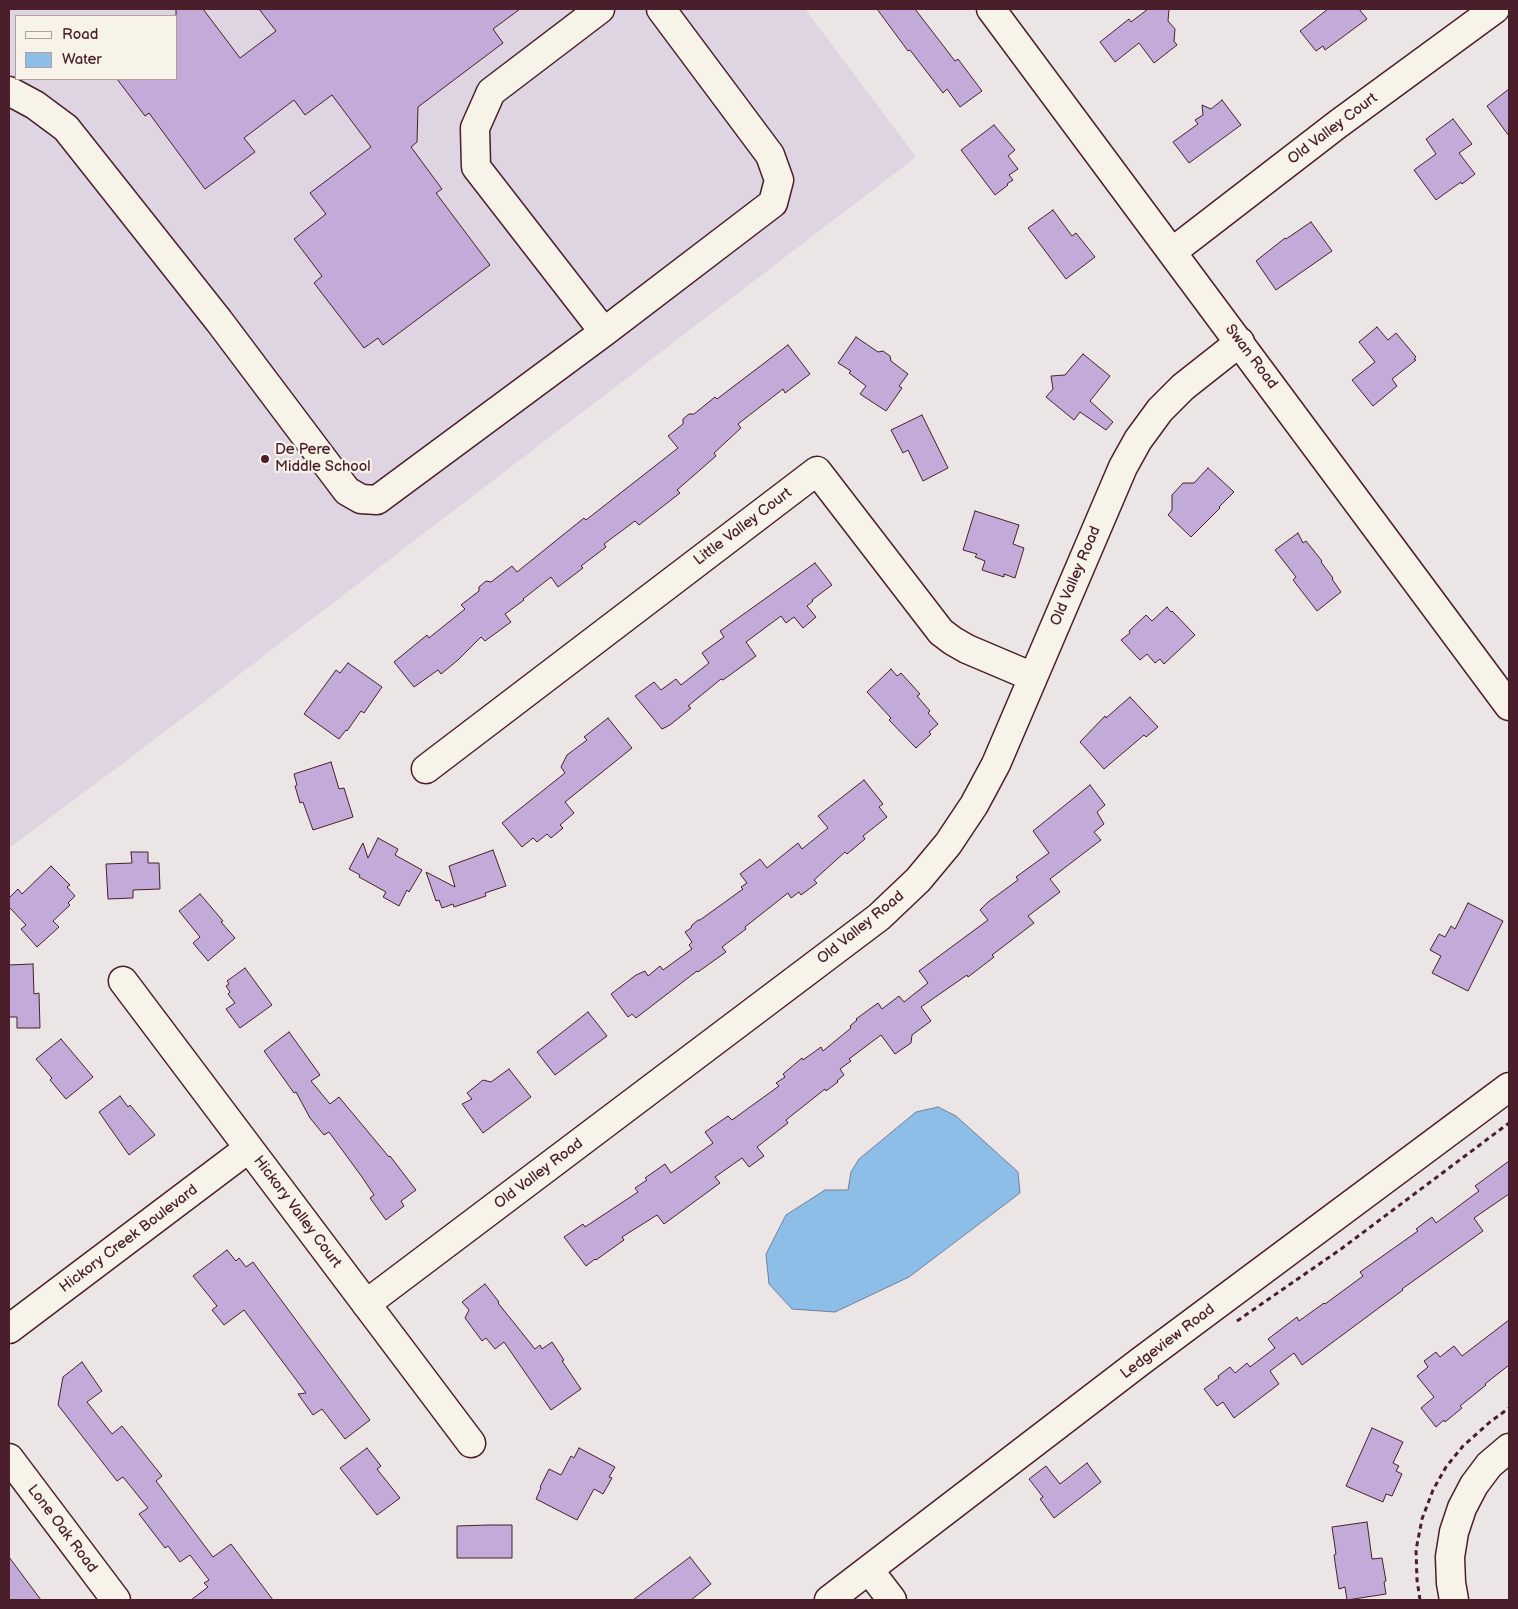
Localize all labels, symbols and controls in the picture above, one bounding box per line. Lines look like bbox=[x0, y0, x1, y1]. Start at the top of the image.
legend bbox=[15, 15, 178, 80]
text: Road bbox=[62, 25, 98, 44]
text: Water bbox=[62, 50, 102, 69]
street label: Old Valley Court bbox=[1285, 89, 1381, 169]
street label: Swan Road bbox=[1221, 321, 1281, 393]
place label: De Pere Middle School bbox=[275, 441, 371, 476]
marker: De Pere Middle School bbox=[259, 453, 271, 465]
street label: Little Valley Court bbox=[691, 484, 795, 570]
street label: Old Valley Road bbox=[1047, 524, 1105, 628]
street label: Old Valley Road bbox=[814, 888, 908, 968]
street label: Old Valley Road bbox=[491, 1135, 587, 1213]
street label: Hickory Valley Court bbox=[249, 1153, 345, 1271]
street label: Hickory Creek Boulevard bbox=[56, 1181, 202, 1297]
street label: Ledgeview Road bbox=[1117, 1301, 1219, 1383]
street label: Lone Oak Road bbox=[23, 1481, 101, 1577]

